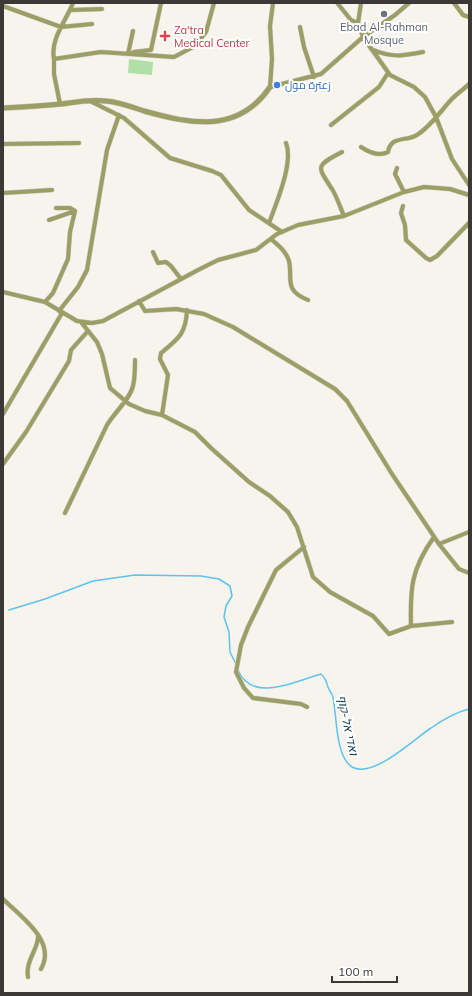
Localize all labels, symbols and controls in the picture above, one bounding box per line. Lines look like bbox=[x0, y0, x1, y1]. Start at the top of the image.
marker: Ebad Al-Rahman Mosque bbox=[379, 9, 389, 19]
place label: Ebad Al-Rahman Mosque bbox=[340, 20, 428, 47]
place label: Za'tra Medical Center bbox=[174, 23, 249, 50]
marker: Za'tra Medical Center bbox=[159, 30, 171, 42]
place label: زعترة مول bbox=[285, 78, 331, 92]
marker: زعترة مول bbox=[272, 80, 282, 90]
water label: ואדי אל-קוף bbox=[334, 693, 362, 758]
scale bar bbox=[332, 958, 397, 984]
text: 100 m bbox=[338, 964, 373, 979]

